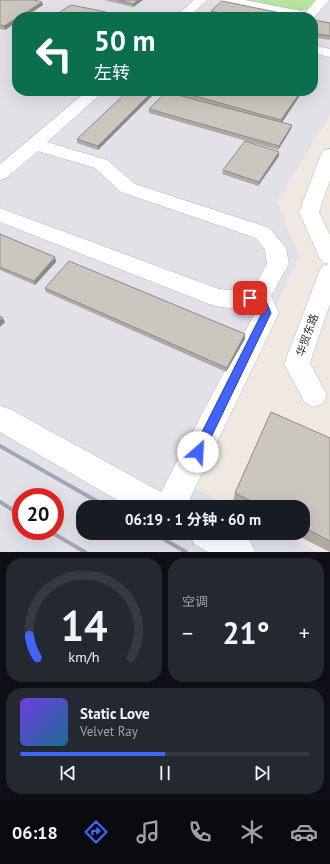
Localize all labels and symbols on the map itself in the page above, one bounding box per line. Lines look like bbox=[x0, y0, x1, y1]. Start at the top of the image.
pin bbox=[233, 281, 267, 315]
street label: 华贸东路 bbox=[293, 312, 321, 358]
position arrow bbox=[177, 431, 219, 473]
speed limit sign: 20 bbox=[12, 488, 64, 540]

